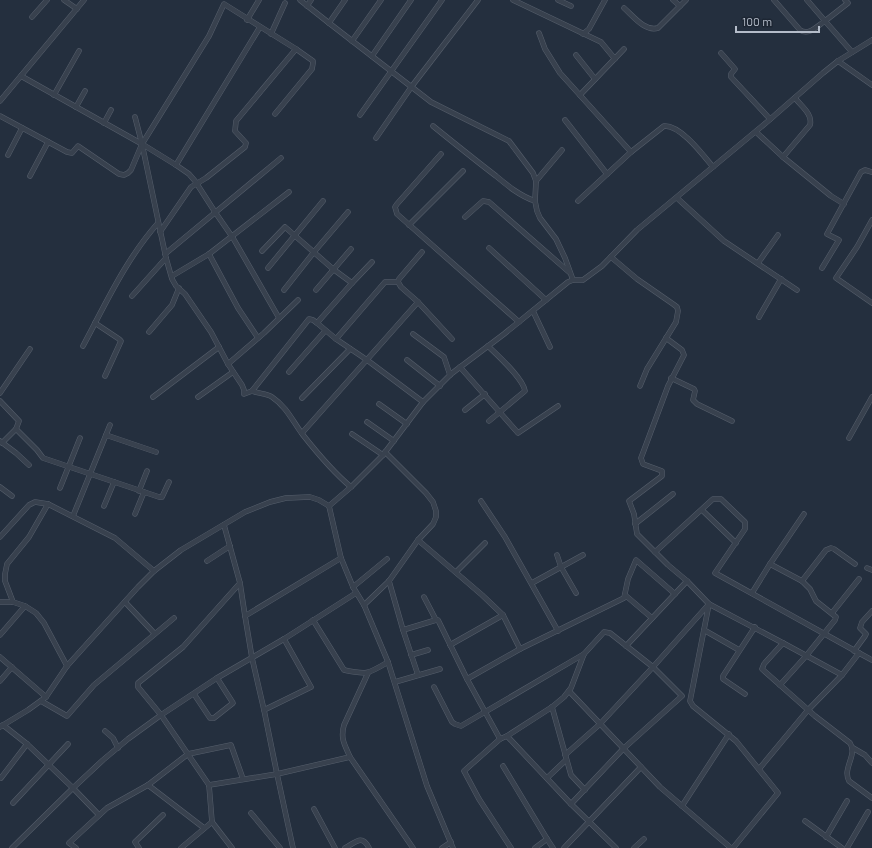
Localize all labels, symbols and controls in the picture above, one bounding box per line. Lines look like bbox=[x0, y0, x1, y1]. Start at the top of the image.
scale bar bbox=[736, 8, 819, 34]
text: 100 m bbox=[742, 14, 772, 28]

